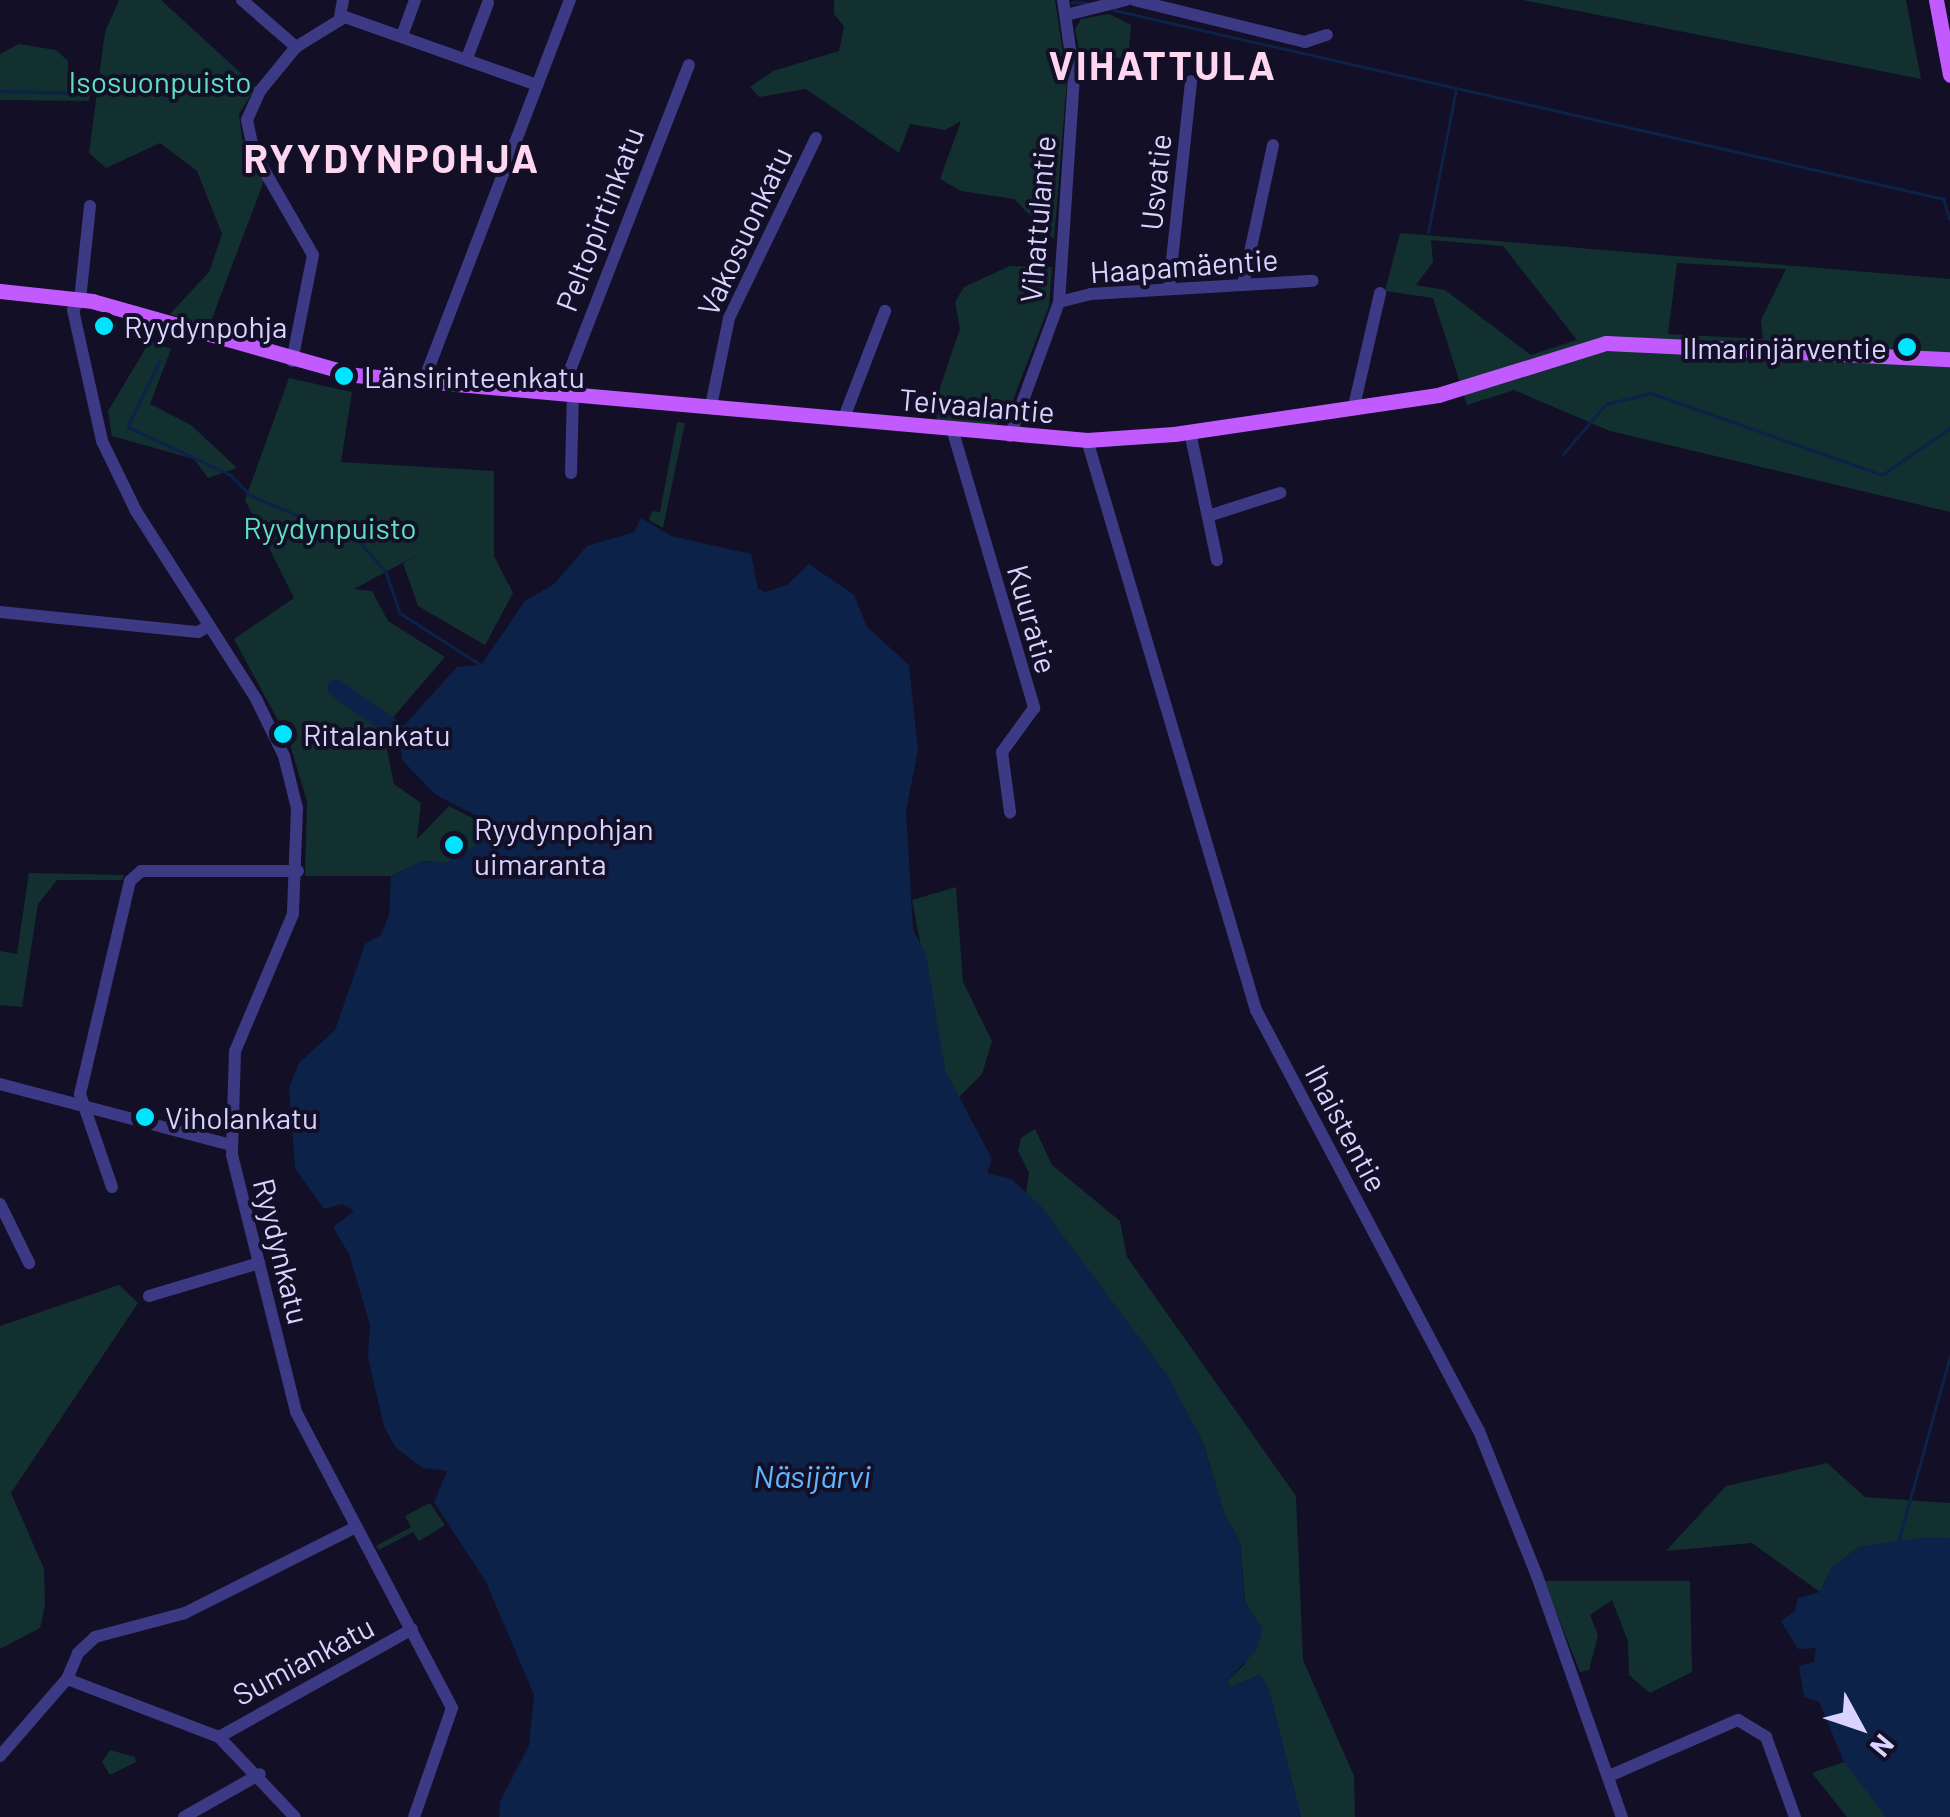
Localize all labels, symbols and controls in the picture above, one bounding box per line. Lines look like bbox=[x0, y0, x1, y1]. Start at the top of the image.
district label: VIHATTULA bbox=[1049, 40, 1277, 88]
park label: Isosuonpuisto bbox=[68, 63, 252, 99]
street label: Peltopirtinkatu bbox=[547, 122, 651, 316]
street label: Usvatie bbox=[1132, 132, 1178, 232]
district label: RYYDYNPOHJA bbox=[243, 133, 541, 181]
street label: Vihattulantie bbox=[1012, 134, 1062, 304]
street label: Vakosuonkatu bbox=[689, 141, 799, 321]
street label: Haapamäentie bbox=[1089, 240, 1279, 290]
place label: Ryydynpohja bbox=[124, 308, 287, 344]
marker: Ryydynpohja bbox=[93, 315, 115, 337]
place label: Ilmarinjärventie bbox=[1683, 329, 1887, 365]
marker: Ilmarinjärventie bbox=[1896, 336, 1918, 358]
place label: Länsirinteenkatu bbox=[364, 358, 585, 394]
marker: Länsirinteenkatu bbox=[333, 365, 355, 387]
street label: Teivaalantie bbox=[898, 380, 1056, 430]
park label: Ryydynpuisto bbox=[243, 509, 417, 545]
street label: Kuuratie bbox=[1000, 561, 1066, 677]
place label: Ritalankatu bbox=[303, 716, 451, 752]
marker: Ritalankatu bbox=[272, 723, 294, 745]
place label: Ryydynpohjan uimaranta bbox=[474, 810, 654, 880]
marker: Ryydynpohjan uimaranta bbox=[443, 834, 465, 856]
street label: Ihaistentie bbox=[1299, 1058, 1395, 1198]
place label: Viholankatu bbox=[165, 1099, 318, 1135]
marker: Viholankatu bbox=[134, 1106, 156, 1128]
street label: Ryydynkatu bbox=[247, 1174, 317, 1328]
water label: Näsijärvi bbox=[753, 1456, 871, 1494]
street label: Sumiankatu bbox=[226, 1608, 380, 1712]
north arrow bbox=[1810, 1677, 1910, 1777]
text: N bbox=[1864, 1728, 1902, 1764]

